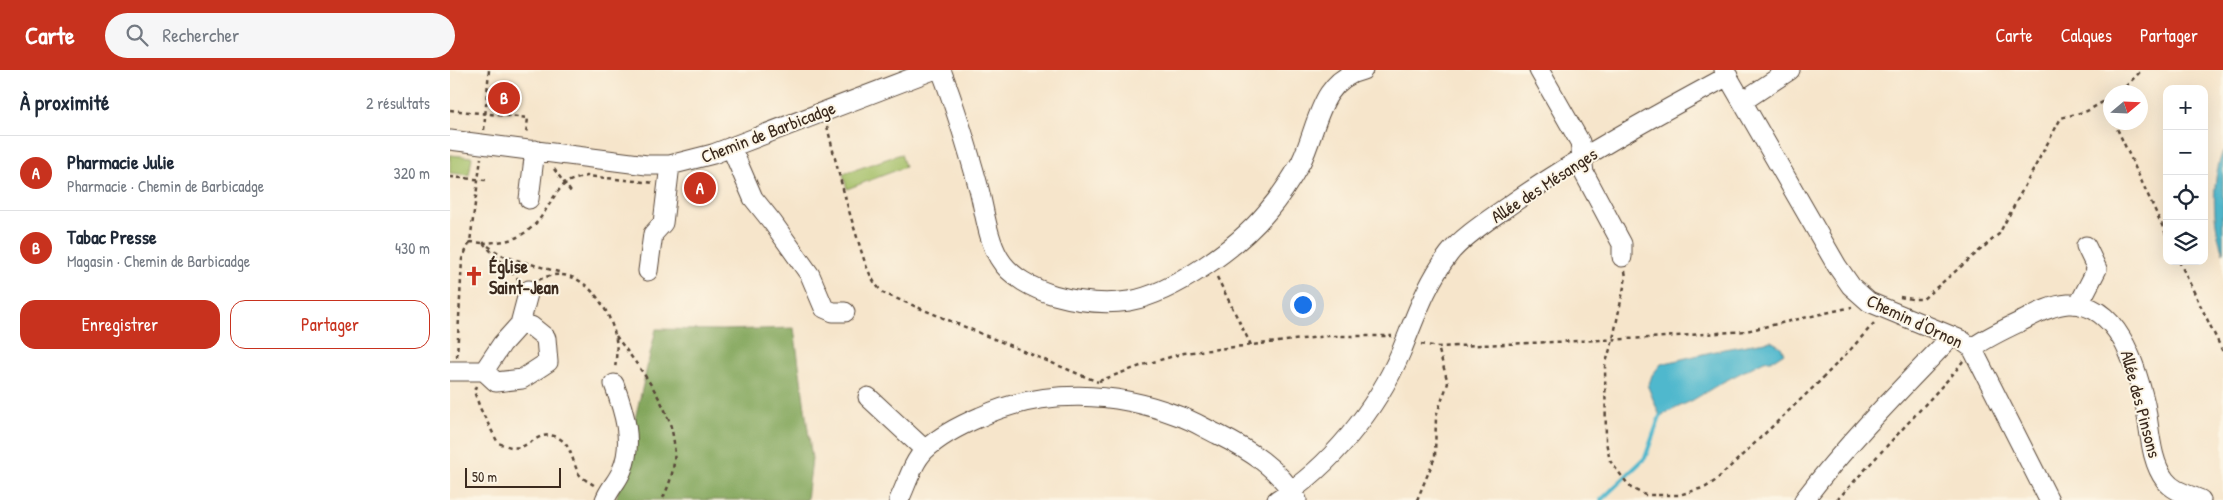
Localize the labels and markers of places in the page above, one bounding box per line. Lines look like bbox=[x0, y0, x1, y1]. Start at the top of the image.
pin: B bbox=[488, 79, 520, 117]
pin: A bbox=[684, 169, 716, 207]
place label: Église Saint-Jean bbox=[489, 254, 559, 300]
church icon: Église Saint-Jean bbox=[463, 265, 485, 287]

